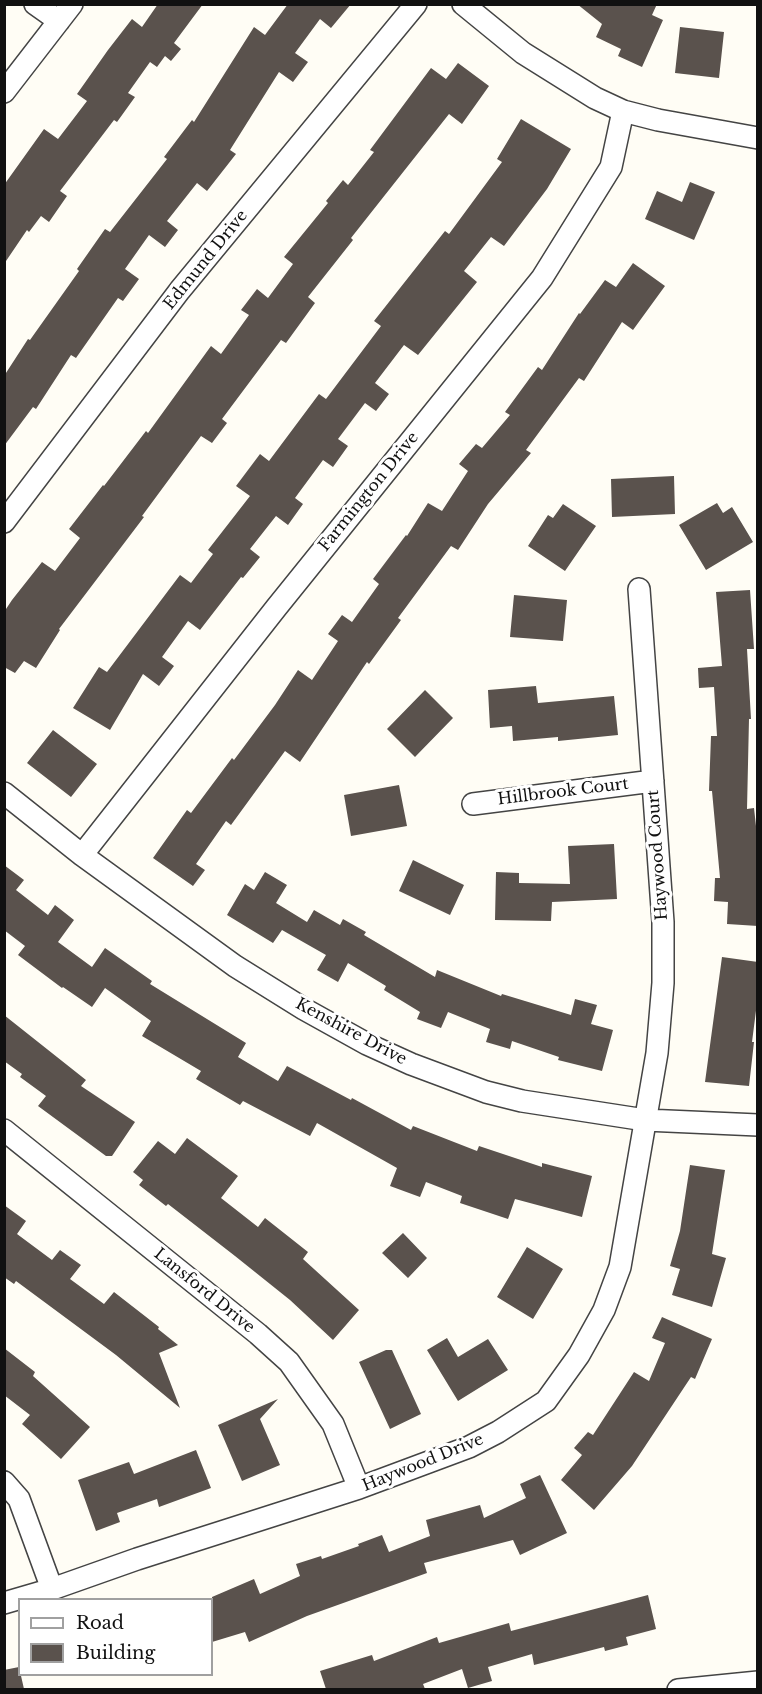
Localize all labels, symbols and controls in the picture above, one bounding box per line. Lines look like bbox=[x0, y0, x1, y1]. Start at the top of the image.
street label: Edmund Drive bbox=[160, 206, 252, 314]
street label: Farmington Drive bbox=[315, 429, 423, 555]
street label: Hillbrook Court bbox=[496, 774, 630, 810]
street label: Haywood Court bbox=[644, 789, 672, 921]
street label: Kenshire Drive bbox=[292, 995, 410, 1069]
street label: Lansford Drive bbox=[150, 1244, 258, 1338]
street label: Haywood Drive bbox=[360, 1430, 486, 1496]
legend bbox=[18, 1598, 213, 1676]
text: Road bbox=[76, 1612, 124, 1634]
text: Building bbox=[76, 1642, 155, 1664]

